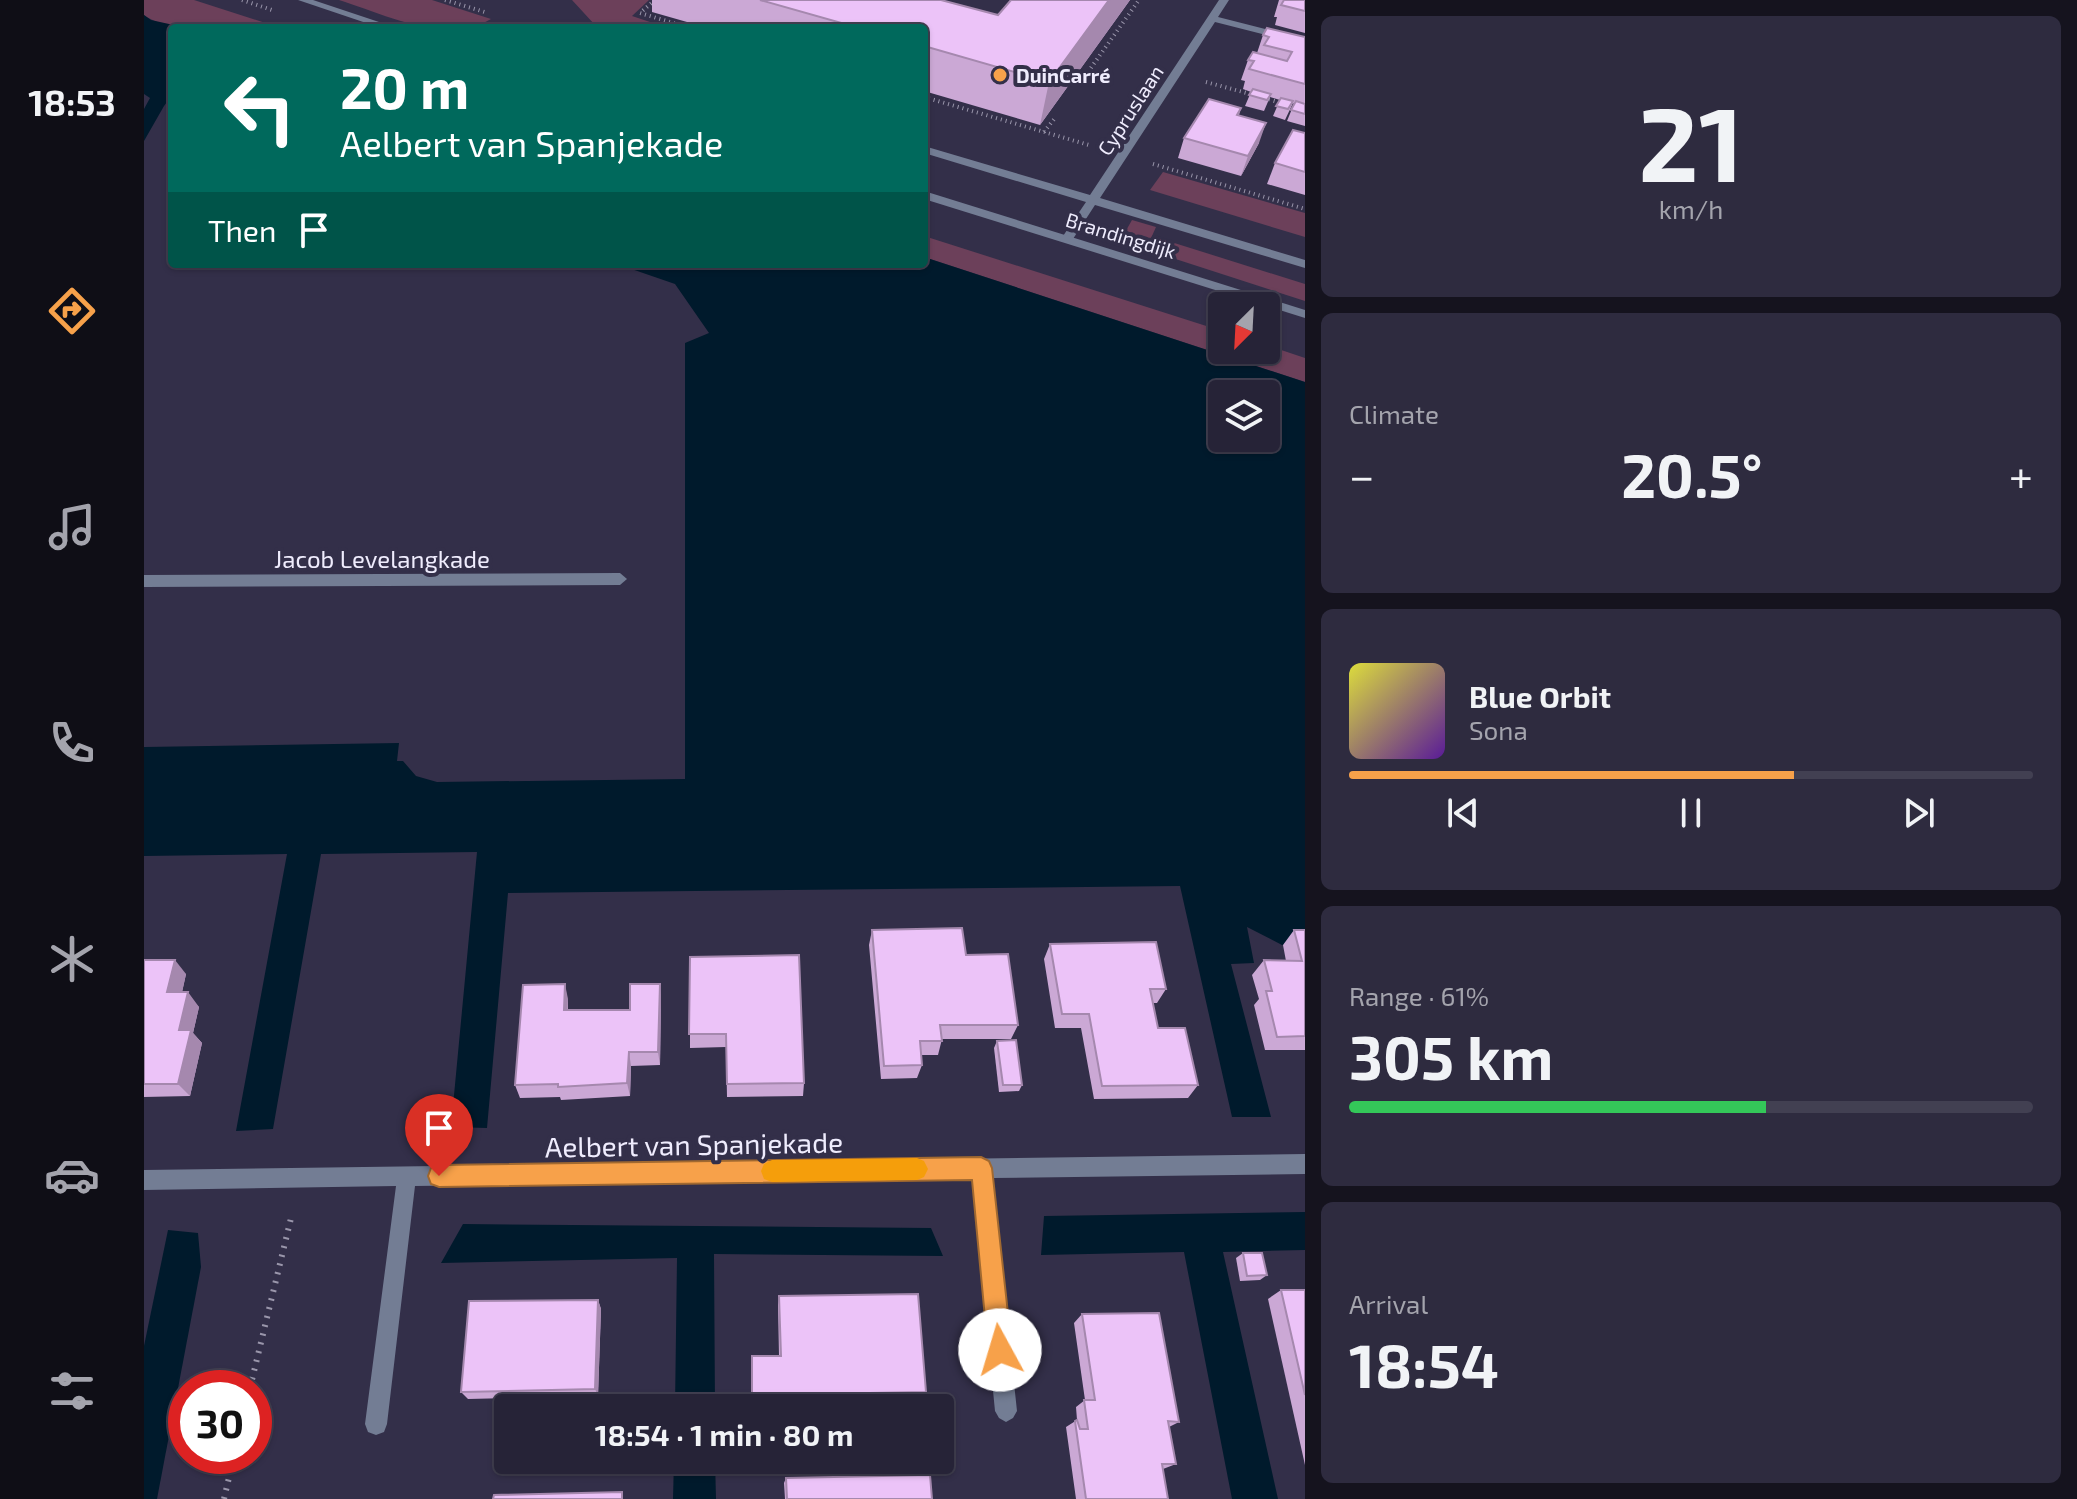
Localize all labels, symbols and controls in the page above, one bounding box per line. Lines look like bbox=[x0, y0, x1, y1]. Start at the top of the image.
text: 20 m bbox=[340, 53, 469, 120]
icon: left bbox=[208, 56, 312, 160]
street label: Cypruslaan bbox=[1092, 60, 1168, 160]
place label: DuinCarré bbox=[1016, 63, 1110, 87]
marker: DuinCarré bbox=[991, 66, 1009, 84]
text: 21 bbox=[1638, 78, 1744, 203]
text: 18:53 bbox=[28, 80, 116, 123]
text: Aelbert van Spanjekade bbox=[340, 121, 723, 164]
text: km/h bbox=[1659, 193, 1723, 224]
street label: Brandingdijk bbox=[1063, 207, 1179, 263]
icon: arrive bbox=[292, 208, 336, 252]
text: Then bbox=[208, 212, 276, 248]
icon: directions bbox=[44, 283, 100, 339]
north arrow bbox=[1208, 292, 1280, 364]
map controls bbox=[1208, 292, 1280, 452]
button: layers bbox=[1208, 380, 1280, 452]
text: Climate bbox=[1349, 398, 1439, 429]
text: 20.5° bbox=[1621, 438, 1762, 510]
text: − bbox=[1349, 448, 1375, 501]
text: + bbox=[2009, 448, 2033, 501]
icon: music bbox=[44, 499, 100, 555]
street label: Jacob Levelangkade bbox=[274, 544, 490, 573]
text: Blue Orbit bbox=[1469, 678, 1611, 714]
text: Sona bbox=[1469, 714, 1528, 745]
icon: phone bbox=[44, 715, 100, 771]
icon: previous bbox=[1441, 791, 1485, 835]
icon: pause bbox=[1669, 791, 1713, 835]
icon: next bbox=[1897, 791, 1941, 835]
icon: climate bbox=[44, 931, 100, 987]
text: Range · 61% bbox=[1349, 980, 1489, 1011]
text: 305 km bbox=[1349, 1020, 1553, 1092]
pin bbox=[405, 1094, 473, 1176]
icon: arrive bbox=[417, 1106, 461, 1150]
street label: Aelbert van Spanjekade bbox=[545, 1124, 843, 1164]
icon: car bbox=[44, 1147, 100, 1203]
text: Arrival bbox=[1349, 1288, 1428, 1319]
position arrow bbox=[958, 1308, 1042, 1392]
text: 18:54 bbox=[1349, 1328, 1499, 1400]
icon: filters bbox=[44, 1363, 100, 1419]
speed limit sign: 30 bbox=[168, 1370, 272, 1474]
text: 18:54 · 1 min · 80 m bbox=[595, 1416, 853, 1452]

